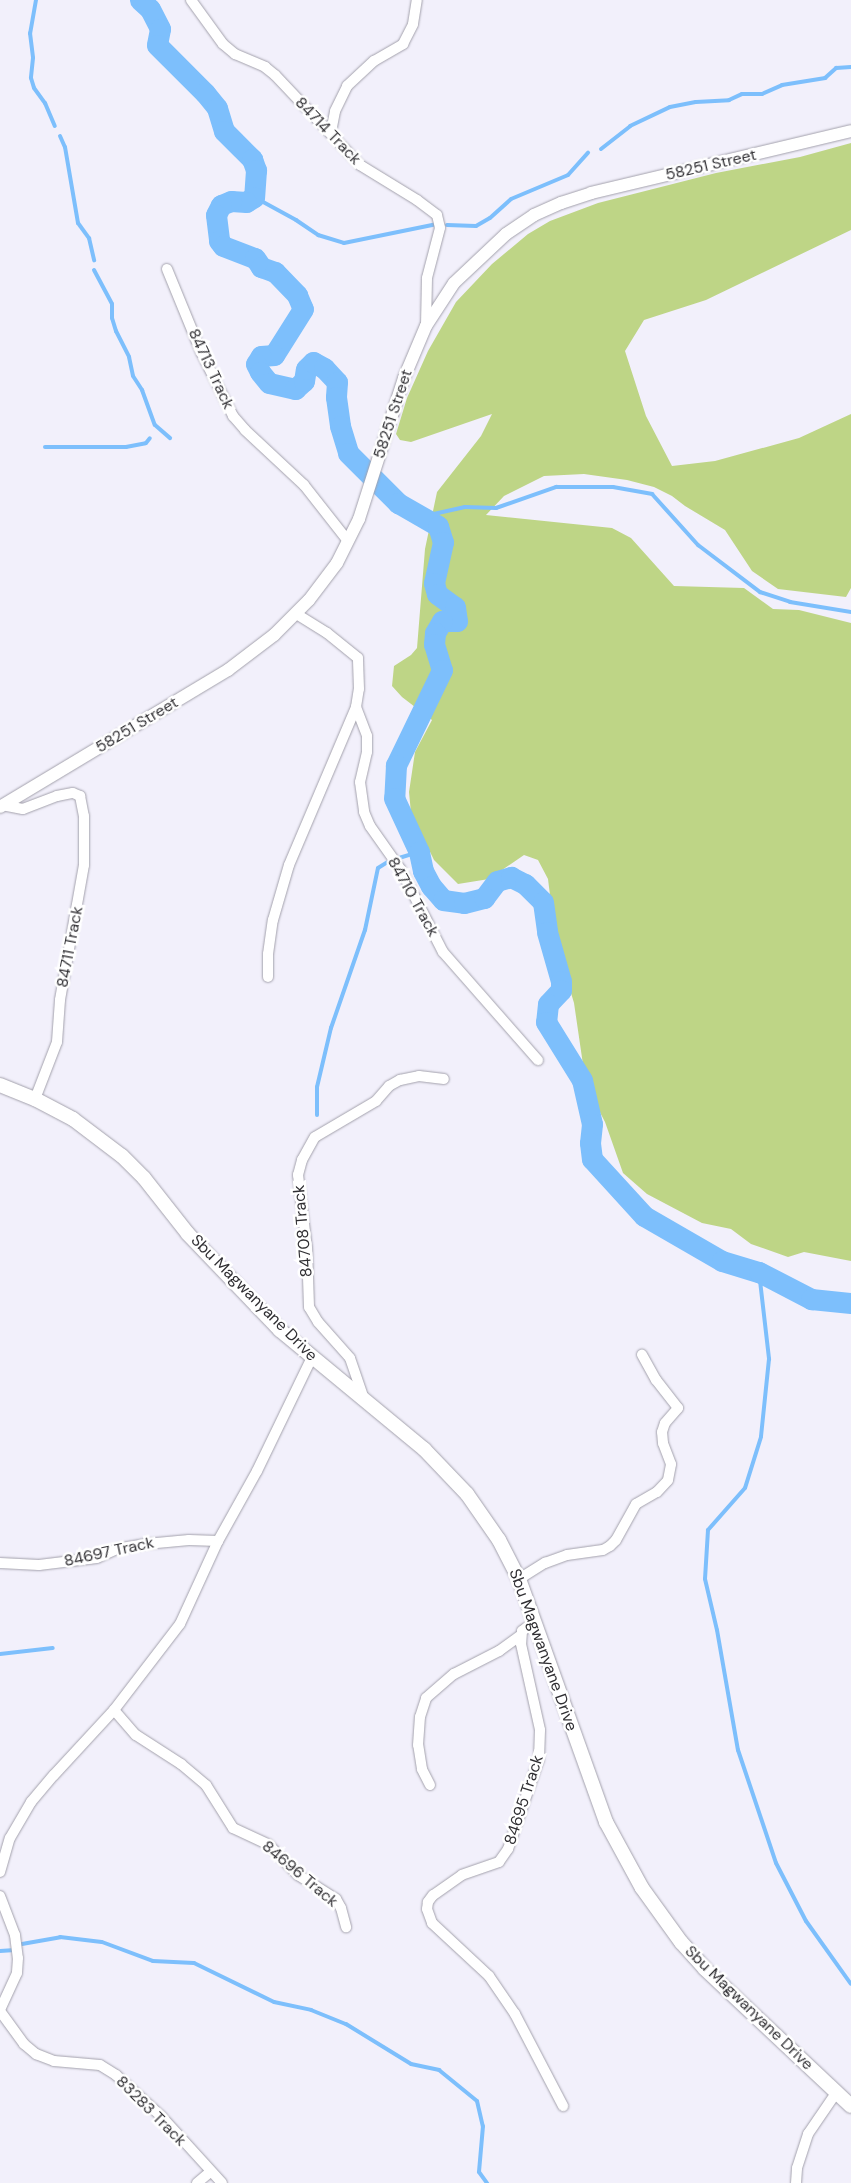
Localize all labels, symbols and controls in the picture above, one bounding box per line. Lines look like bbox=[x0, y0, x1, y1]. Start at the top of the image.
street label: 84714 Track bbox=[291, 93, 365, 169]
street label: 58251 Street bbox=[664, 145, 758, 185]
street label: 84713 Track bbox=[184, 326, 238, 412]
street label: 58251 Street bbox=[370, 367, 416, 461]
street label: 58251 Street bbox=[92, 693, 182, 757]
street label: 84710 Track bbox=[383, 854, 443, 940]
street label: 84711 Track bbox=[53, 905, 87, 989]
street label: 84708 Track bbox=[289, 1184, 317, 1278]
street label: Sbu Magwanyane Drive bbox=[187, 1231, 321, 1365]
street label: 84697 Track bbox=[62, 1533, 156, 1571]
street label: Sbu Magwanyane Drive bbox=[505, 1566, 581, 1734]
street label: 84695 Track bbox=[500, 1753, 548, 1847]
street label: 84696 Track bbox=[258, 1837, 342, 1911]
street label: Sbu Magwanyane Drive bbox=[681, 1942, 817, 2074]
street label: 83283 Track bbox=[112, 2072, 190, 2150]

